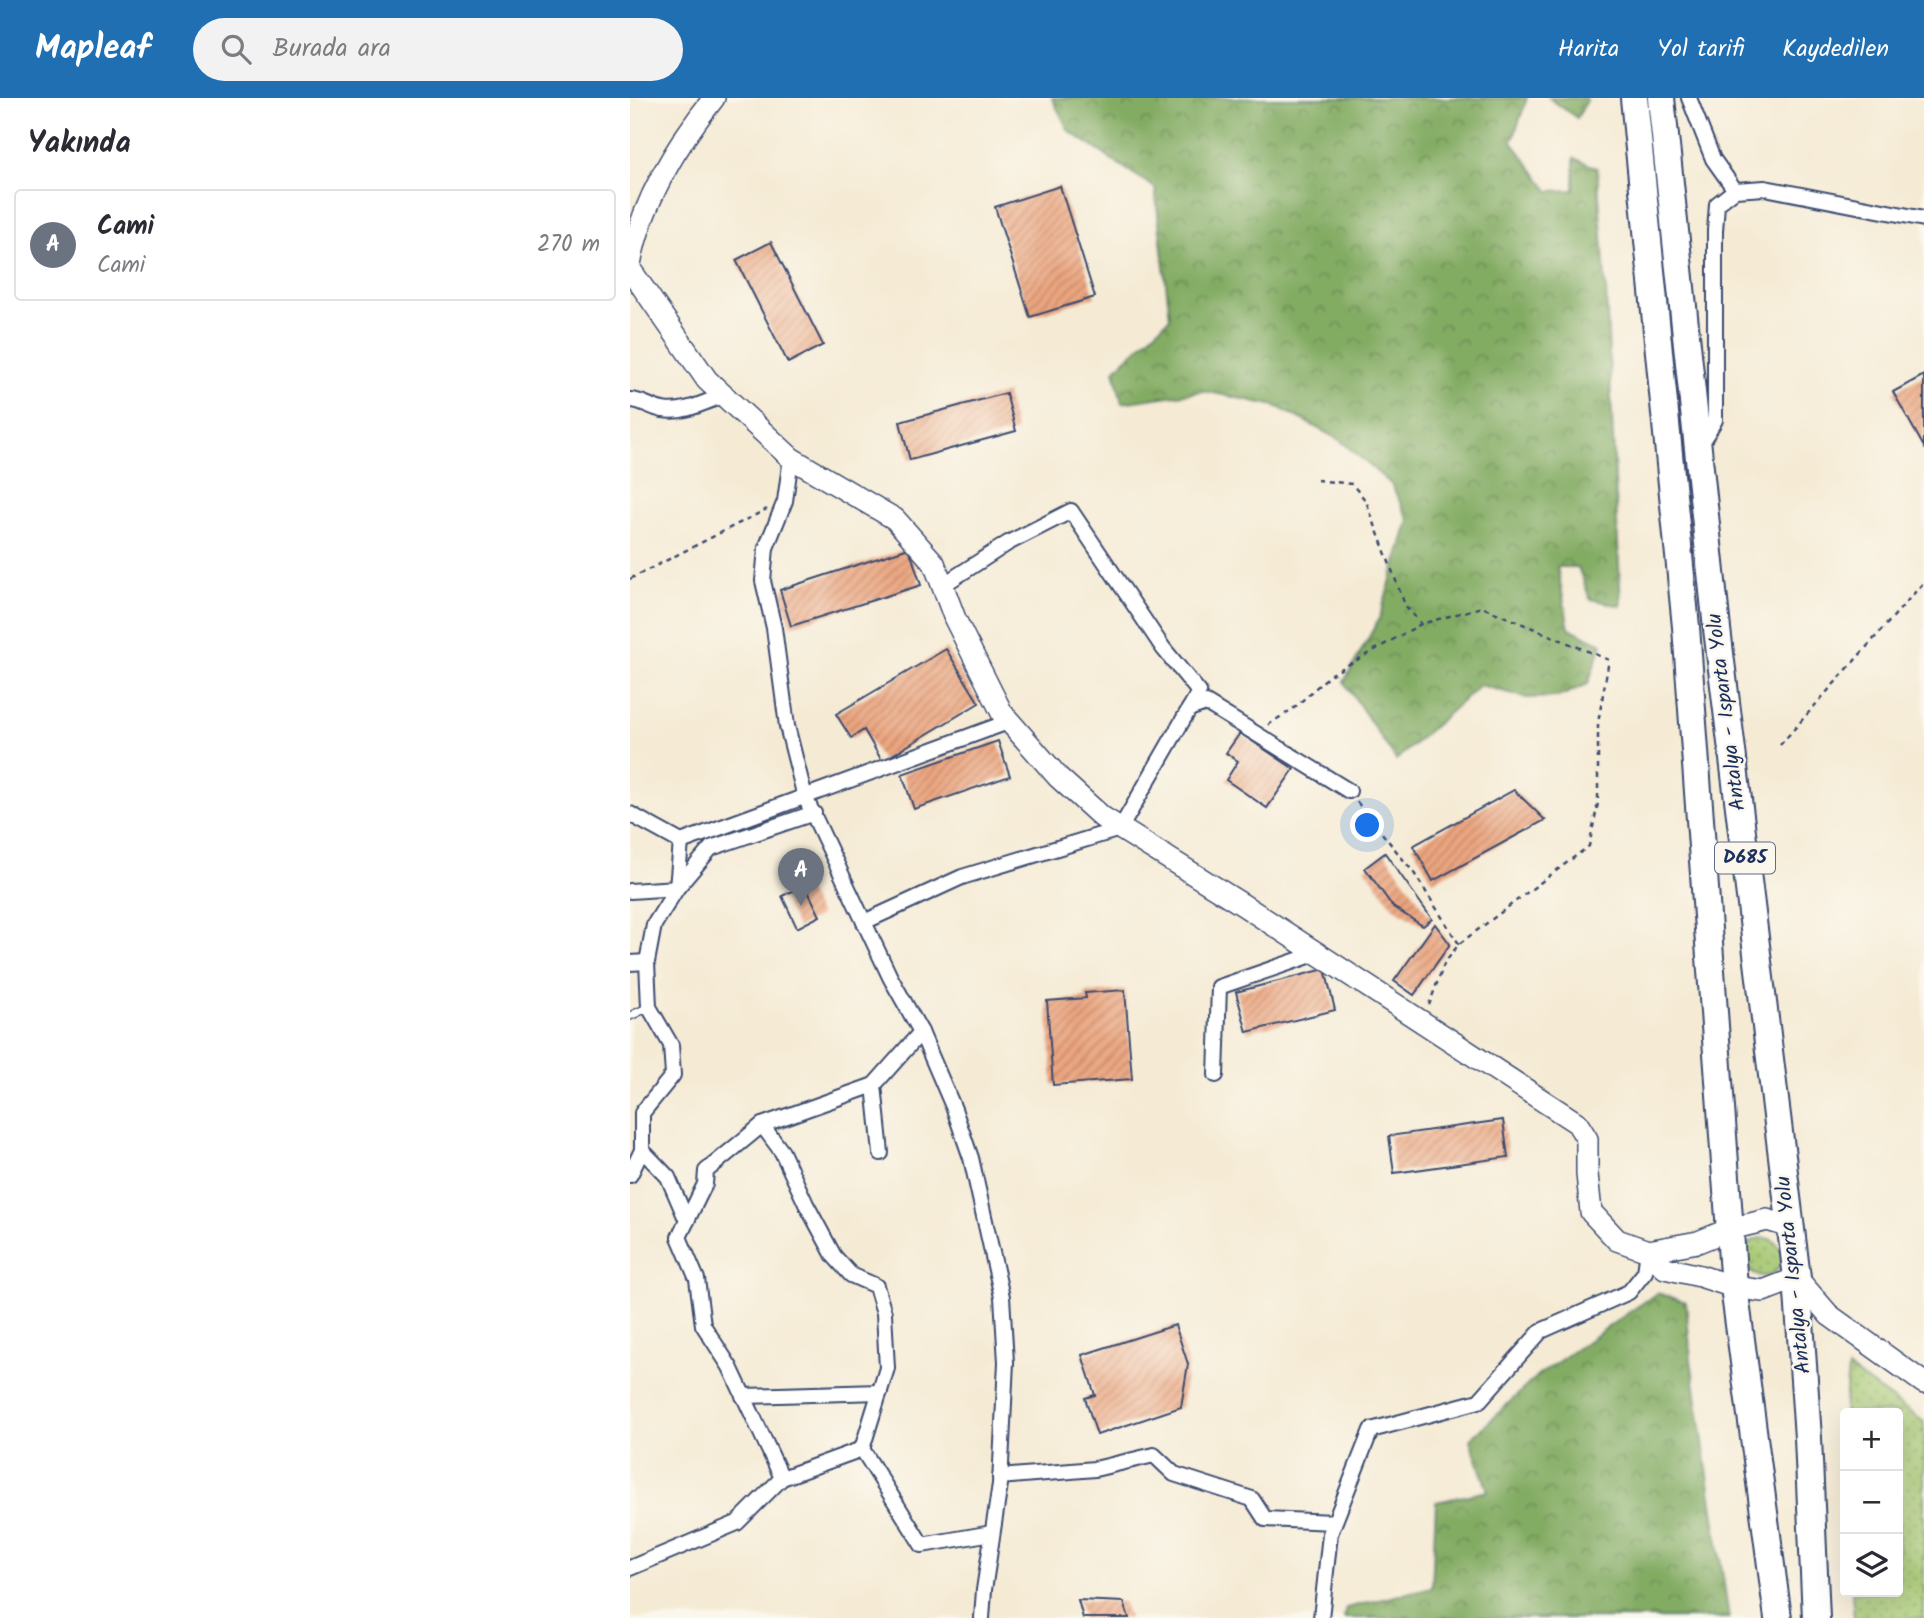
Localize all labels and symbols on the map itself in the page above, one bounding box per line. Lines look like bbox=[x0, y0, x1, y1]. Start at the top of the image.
street label: Antalya - Isparta Yolu bbox=[1699, 611, 1755, 813]
your location bbox=[1350, 808, 1384, 842]
road number: D685 bbox=[1715, 842, 1775, 874]
pin: A bbox=[778, 848, 824, 906]
street label: Antalya - Isparta Yolu bbox=[1767, 1174, 1821, 1376]

